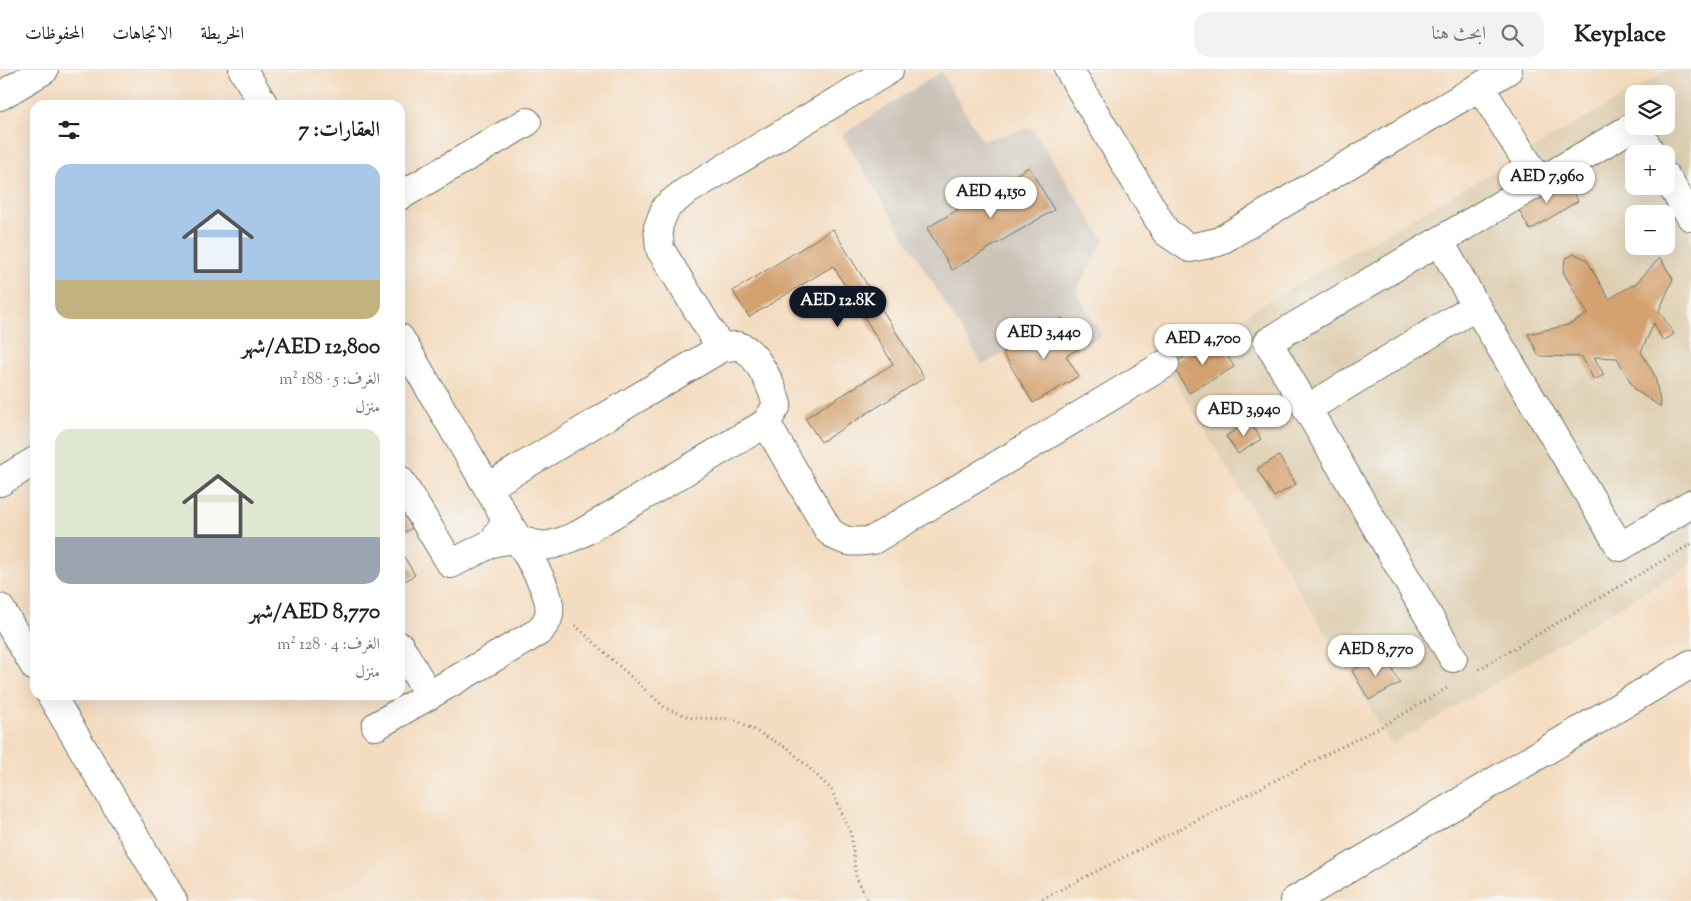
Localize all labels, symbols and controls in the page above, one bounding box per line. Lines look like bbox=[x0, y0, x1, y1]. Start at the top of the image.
search box bbox=[1194, 12, 1544, 57]
text: Keyplace bbox=[1574, 18, 1666, 52]
text: ابحث هنا bbox=[1432, 21, 1486, 48]
icon: search bbox=[1498, 21, 1526, 49]
text: المحفوظات bbox=[25, 22, 84, 48]
text: الاتجاهات bbox=[112, 22, 172, 48]
text: الخريطة bbox=[200, 22, 244, 48]
map controls bbox=[1625, 85, 1675, 255]
button: layers bbox=[1625, 85, 1675, 135]
icon: filters bbox=[55, 116, 83, 144]
text: العقارات: 7 bbox=[298, 116, 380, 146]
button: + bbox=[1625, 145, 1675, 195]
pin: AED 7,960 bbox=[1490, 162, 1604, 204]
text: AED 7,960 bbox=[1510, 166, 1584, 189]
pin: AED 4,150 bbox=[934, 176, 1048, 219]
text: AED 4,150 bbox=[956, 181, 1026, 204]
icon: home bbox=[173, 196, 263, 286]
button: − bbox=[1625, 205, 1675, 255]
pin: AED 12.8K bbox=[781, 286, 895, 328]
text: AED 12.8K bbox=[800, 290, 876, 313]
pin: AED 3,440 bbox=[987, 318, 1101, 360]
text: AED 3,440 bbox=[1007, 322, 1081, 345]
pin: AED 4,700 bbox=[1146, 324, 1260, 366]
text: AED 4,700 bbox=[1165, 328, 1241, 351]
text: AED 12,800/شهر bbox=[241, 333, 380, 363]
text: الغرف: 5 · 188 m² bbox=[279, 369, 380, 392]
pin: AED 3,940 bbox=[1187, 394, 1301, 437]
text: منزل bbox=[355, 397, 380, 420]
text: AED 3,940 bbox=[1207, 399, 1281, 422]
icon: home bbox=[173, 461, 263, 551]
text: AED 8,770/شهر bbox=[249, 598, 380, 628]
text: الغرف: 4 · 128 m² bbox=[277, 634, 380, 657]
pin: AED 8,770 bbox=[1319, 634, 1433, 677]
text: AED 8,770 bbox=[1339, 639, 1413, 662]
text: منزل bbox=[355, 662, 380, 685]

